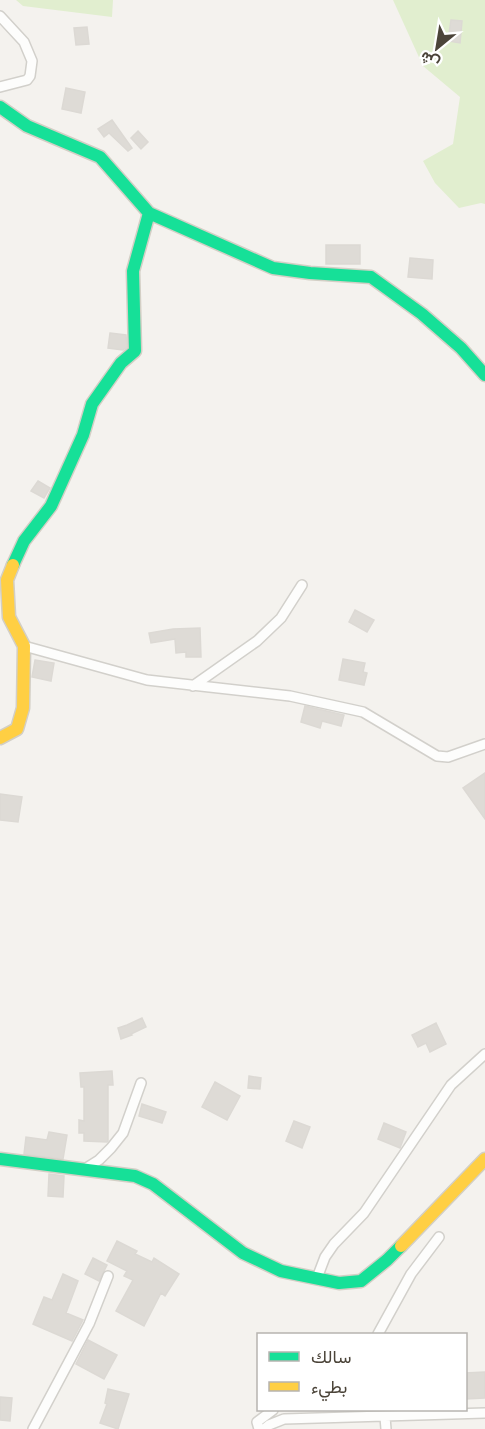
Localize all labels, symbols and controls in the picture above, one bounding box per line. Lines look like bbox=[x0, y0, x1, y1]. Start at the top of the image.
north arrow bbox=[407, 18, 467, 78]
text: ش bbox=[417, 48, 443, 74]
legend bbox=[257, 1333, 467, 1411]
text: سالك bbox=[311, 1346, 351, 1367]
text: بطيء bbox=[311, 1376, 347, 1402]

